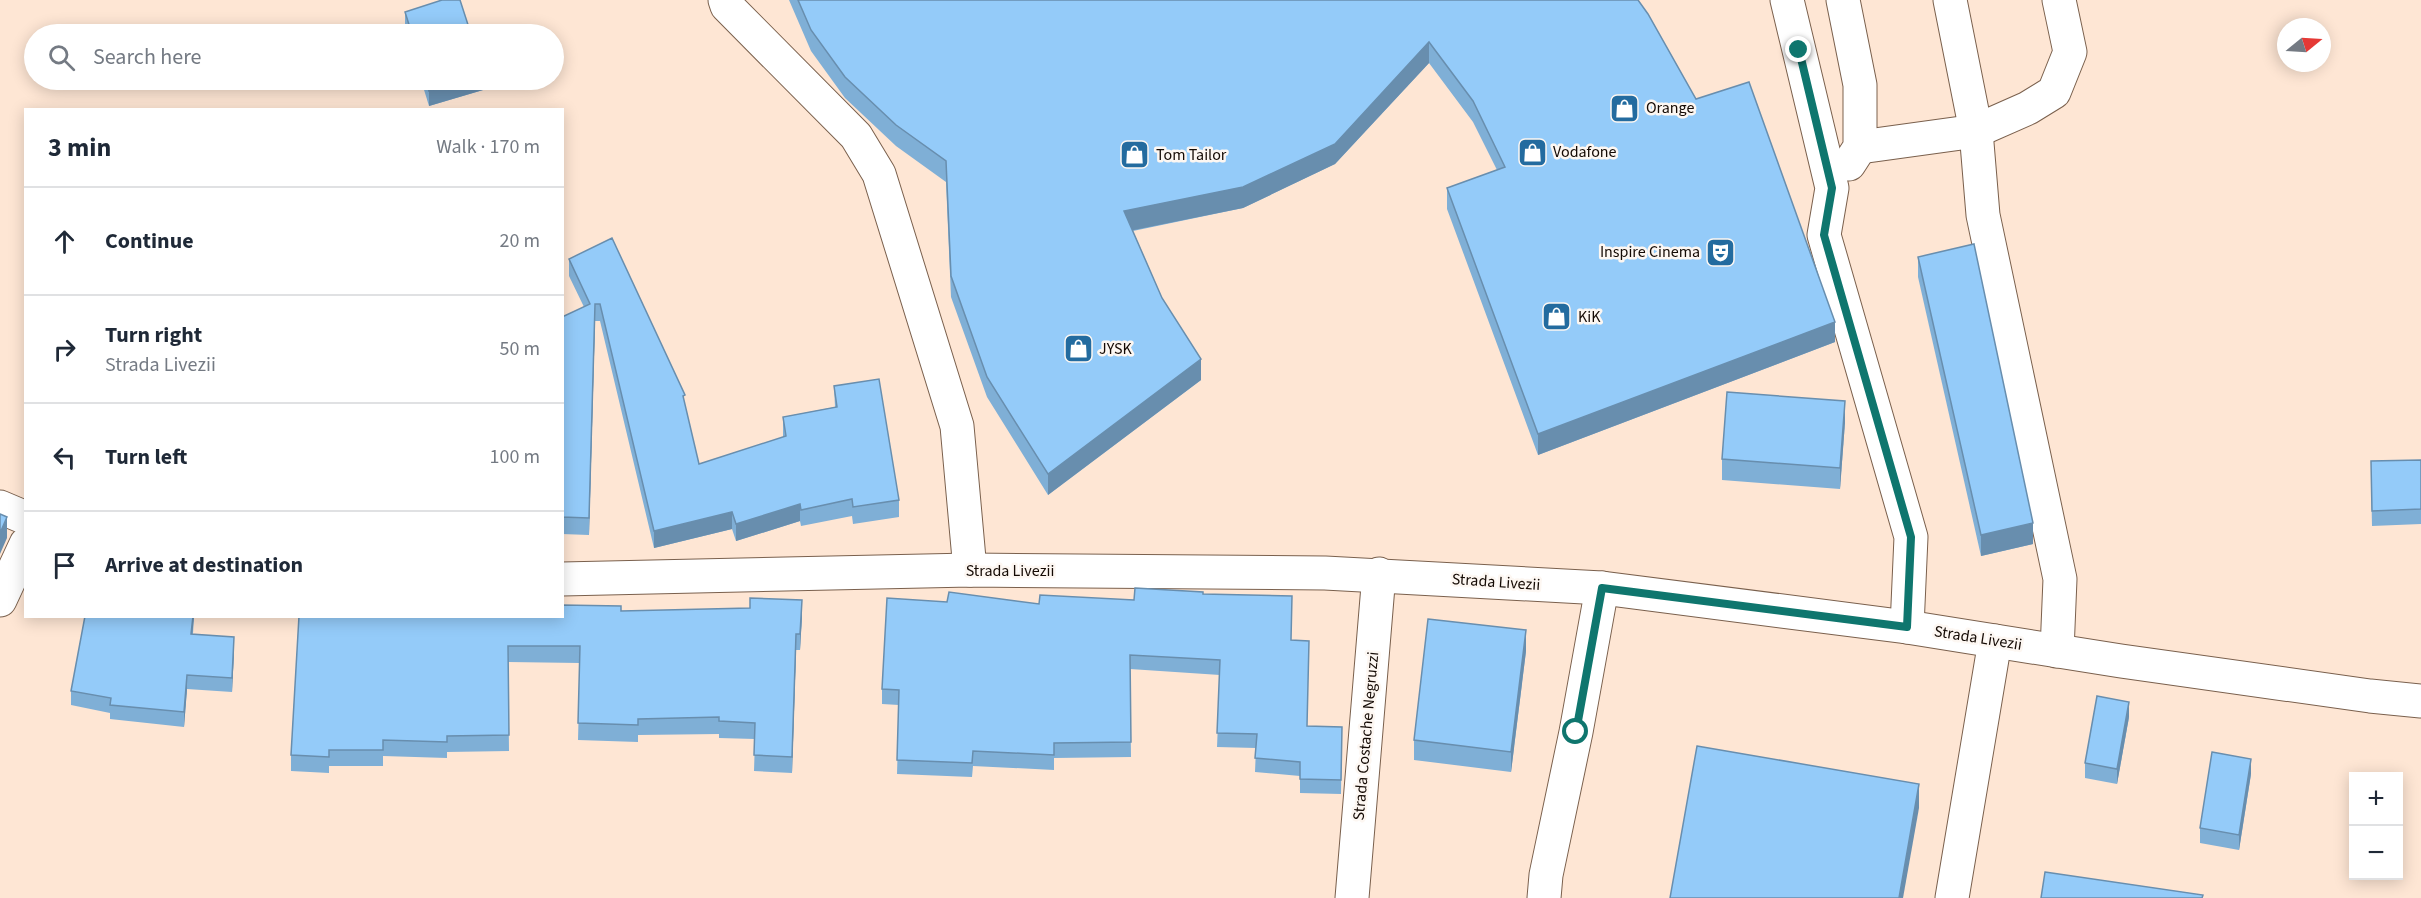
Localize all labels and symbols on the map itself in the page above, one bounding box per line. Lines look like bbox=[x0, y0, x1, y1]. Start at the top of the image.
north arrow bbox=[2277, 18, 2331, 72]
route end bbox=[1785, 36, 1811, 62]
shop icon: Orange bbox=[1609, 92, 1641, 124]
place label: Orange bbox=[1646, 97, 1694, 119]
shop icon: Vodafone bbox=[1516, 136, 1548, 168]
shop icon: Tom Tailor bbox=[1119, 139, 1151, 171]
place label: Vodafone bbox=[1553, 141, 1617, 163]
place label: Tom Tailor bbox=[1156, 144, 1227, 166]
theatre icon: Inspire Cinema bbox=[1705, 236, 1737, 268]
place label: Inspire Cinema bbox=[1600, 241, 1700, 263]
shop icon: KiK bbox=[1541, 301, 1573, 333]
place label: KiK bbox=[1578, 306, 1601, 328]
shop icon: JYSK bbox=[1062, 333, 1094, 365]
place label: JYSK bbox=[1099, 338, 1133, 360]
street label: Strada Livezii bbox=[966, 560, 1054, 582]
street label: Strada Livezii bbox=[1451, 568, 1541, 596]
street label: Strada Livezii bbox=[1932, 620, 2024, 656]
street label: Strada Costache Negruzzi bbox=[1348, 651, 1384, 821]
route start bbox=[1562, 718, 1588, 744]

